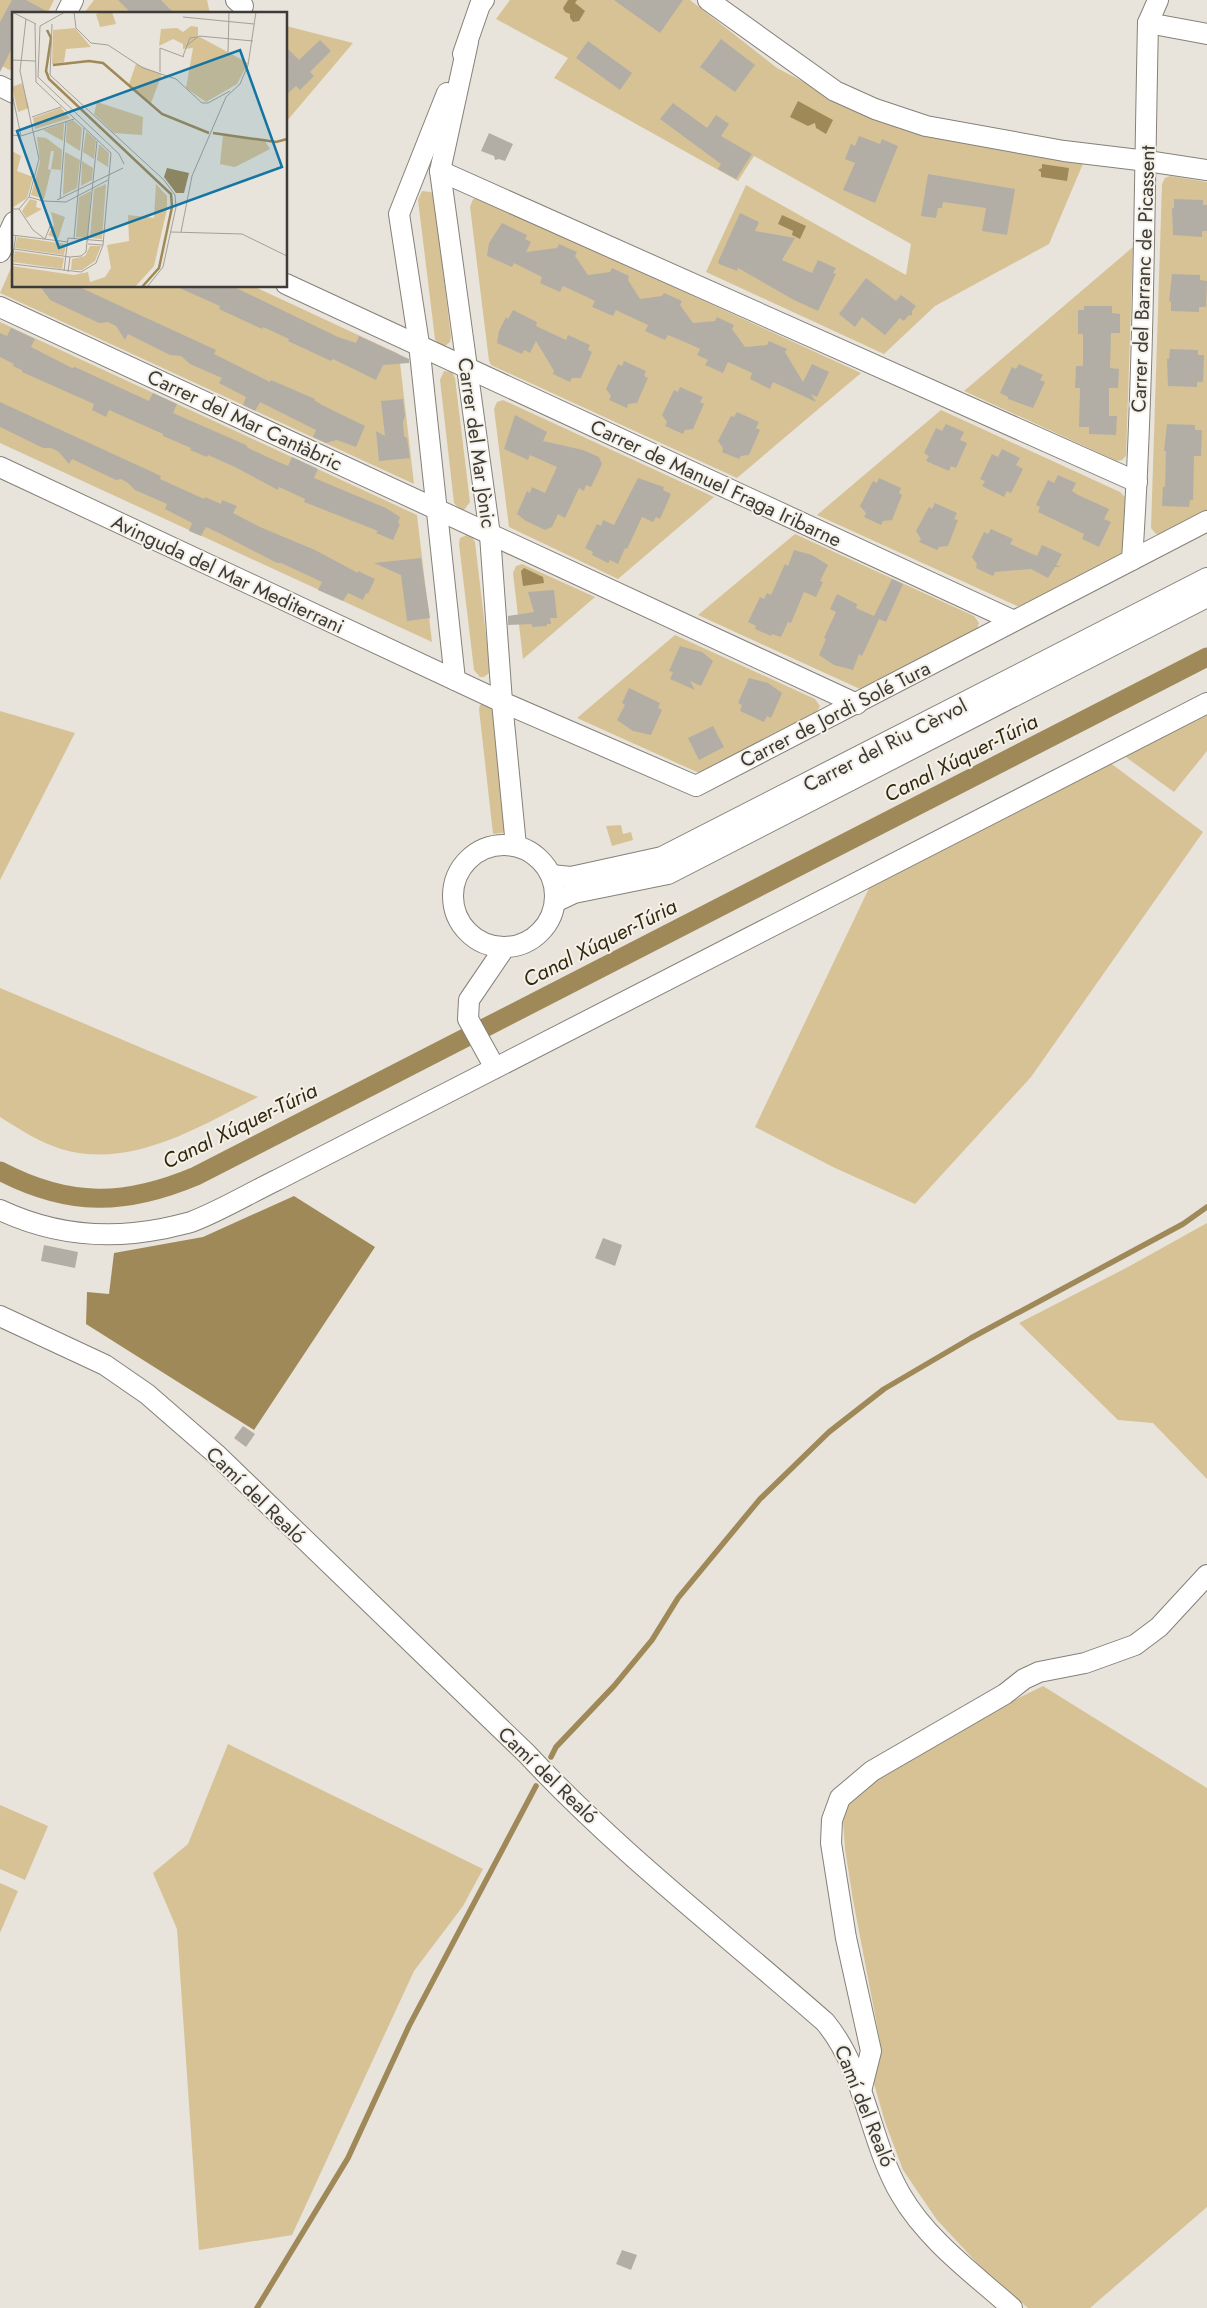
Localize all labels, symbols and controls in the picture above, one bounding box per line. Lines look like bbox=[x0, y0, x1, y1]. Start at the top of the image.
inset map bbox=[12, 12, 288, 288]
street label: Carrer del Barranc de Picassent bbox=[1124, 145, 1163, 413]
street label: Carrer del Mar Jònic bbox=[450, 356, 503, 530]
street label: Carrer del Mar Cantàbric bbox=[142, 362, 347, 478]
street label: Carrer de Manuel Fraga Iribarne bbox=[585, 412, 846, 555]
street label: Avinguda del Mar Mediterrani bbox=[107, 508, 349, 641]
street label: Carrer de Jordi Solé Tura bbox=[735, 654, 935, 775]
street label: Carrer del Riu Cèrvol bbox=[798, 692, 972, 799]
water label: Canal Xúquer-Túria bbox=[879, 706, 1043, 810]
water label: Canal Xúquer-Túria bbox=[518, 891, 682, 995]
water label: Canal Xúquer-Túria bbox=[157, 1075, 323, 1177]
street label: Camí del Realó bbox=[199, 1440, 312, 1551]
street label: Camí del Realó bbox=[491, 1720, 604, 1831]
street label: Camí del Realó bbox=[827, 2041, 902, 2172]

